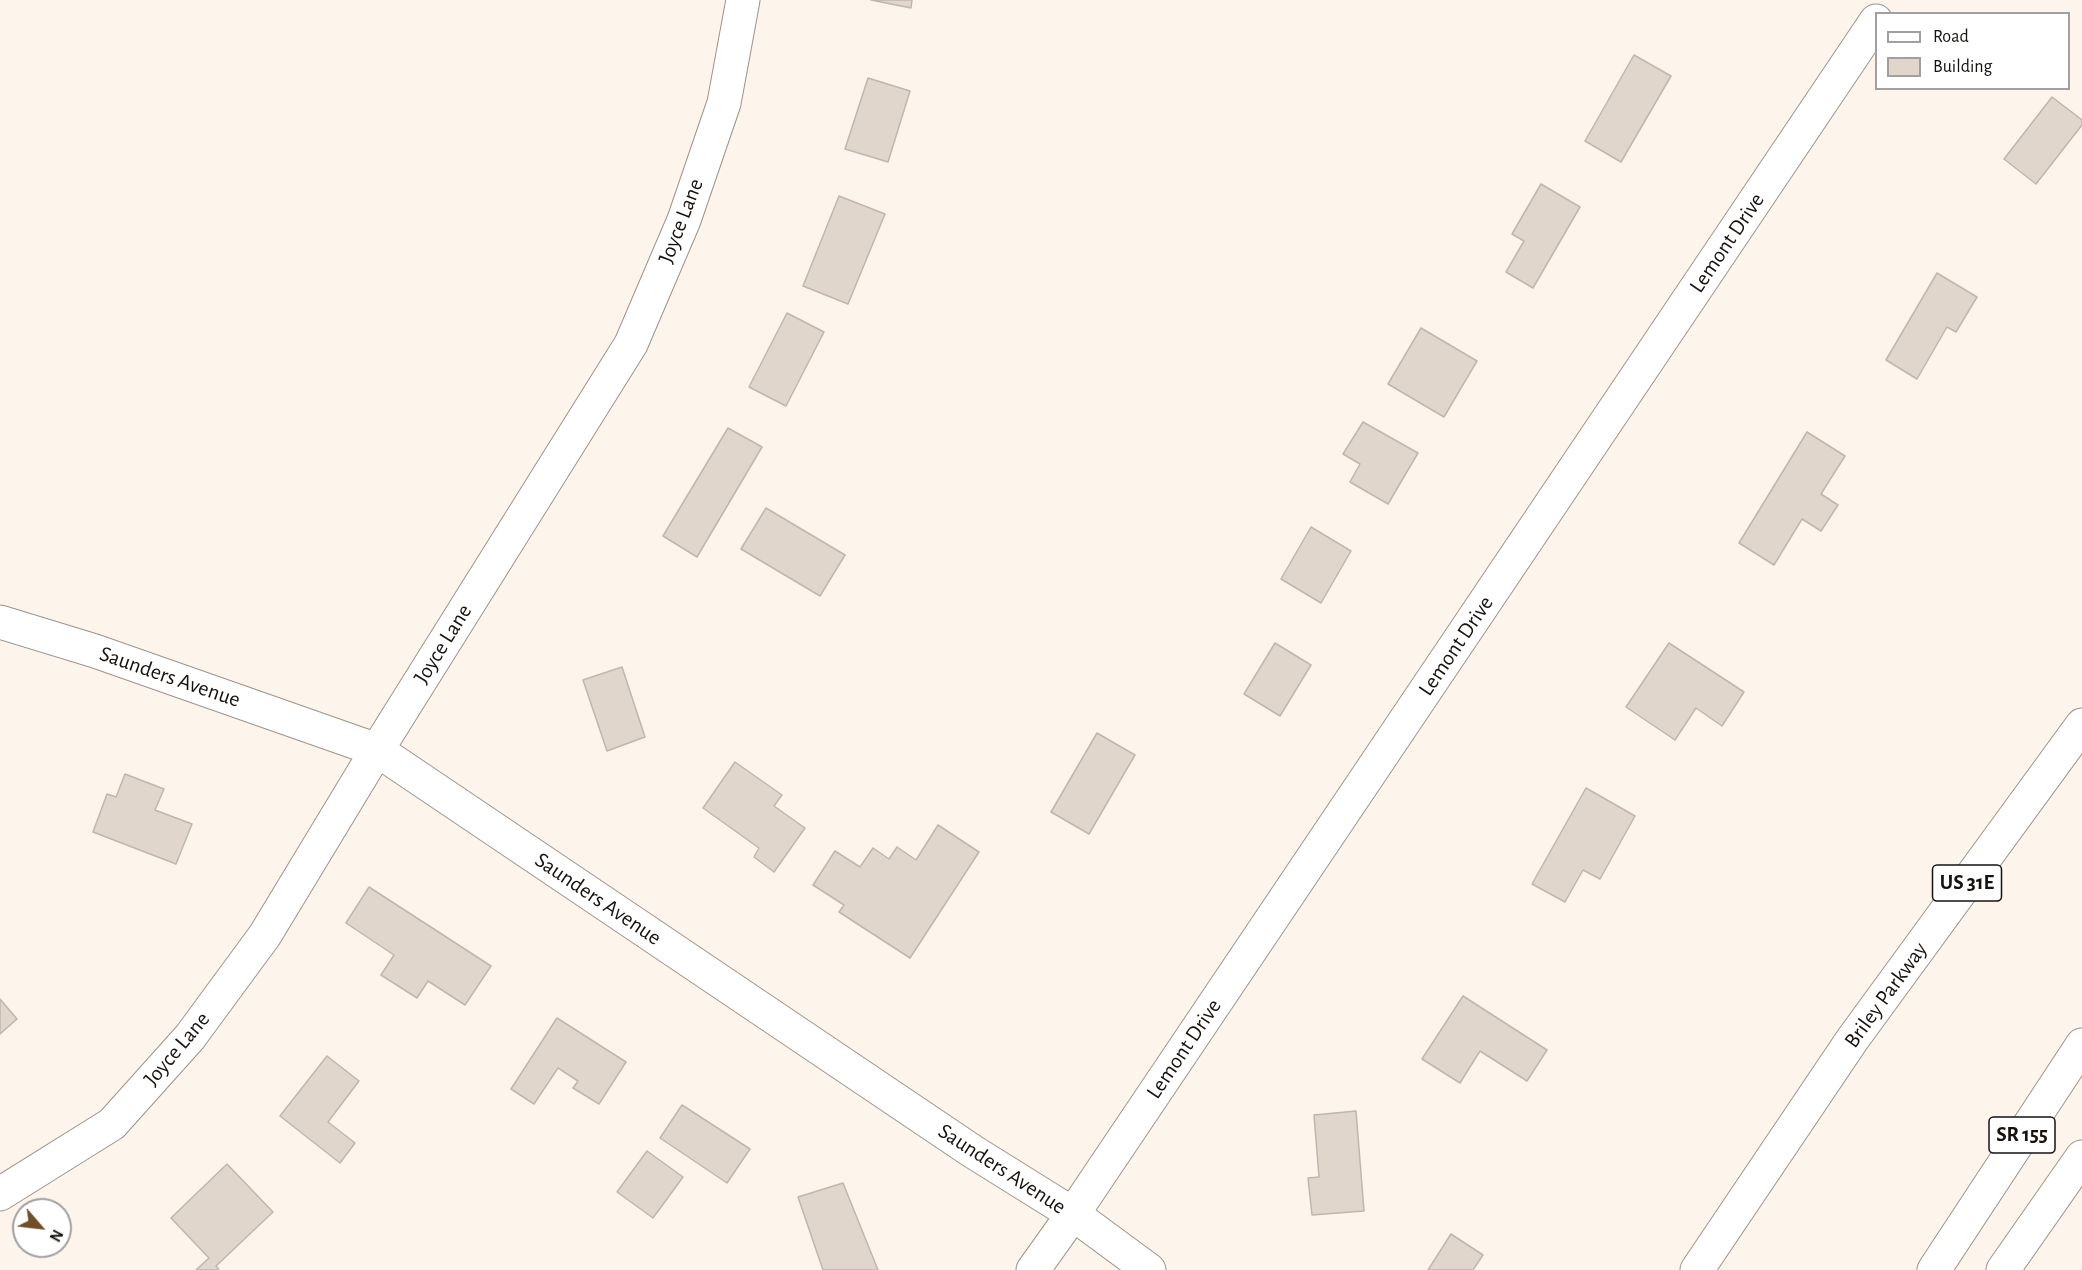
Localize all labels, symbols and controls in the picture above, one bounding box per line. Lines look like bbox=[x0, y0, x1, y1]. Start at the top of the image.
legend bbox=[1875, 12, 2070, 90]
text: Road bbox=[1933, 28, 1969, 46]
text: Building bbox=[1933, 58, 1992, 76]
street label: Joyce Lane bbox=[653, 175, 709, 267]
street label: Lemont Drive bbox=[1684, 188, 1770, 298]
street label: Lemont Drive bbox=[1413, 591, 1499, 701]
street label: Joyce Lane bbox=[408, 599, 478, 689]
street label: Saunders Avenue bbox=[96, 641, 244, 713]
street label: Saunders Avenue bbox=[530, 847, 666, 951]
road number: US 31E bbox=[1932, 865, 2002, 901]
street label: Briley Parkway bbox=[1839, 937, 1933, 1053]
street label: Lemont Drive bbox=[1141, 994, 1227, 1104]
street label: Joyce Lane bbox=[138, 1007, 216, 1091]
road number: SR 155 bbox=[1989, 1117, 2055, 1153]
street label: Saunders Avenue bbox=[933, 1118, 1071, 1220]
north arrow bbox=[12, 1198, 72, 1258]
text: N bbox=[46, 1227, 66, 1244]

